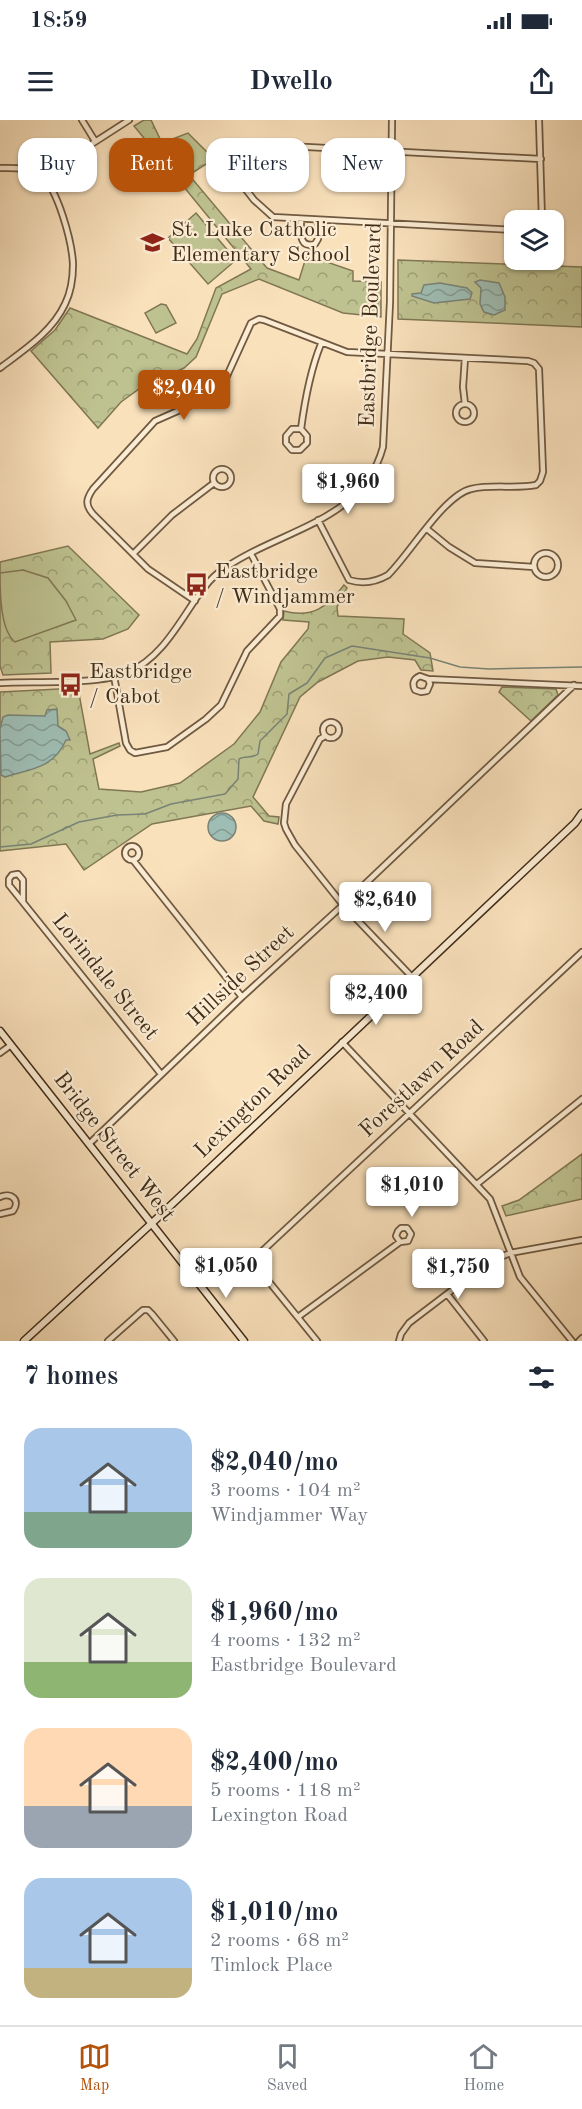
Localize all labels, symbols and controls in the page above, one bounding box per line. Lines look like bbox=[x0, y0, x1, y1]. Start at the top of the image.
text: 18:59 bbox=[30, 10, 87, 32]
icon: menu bbox=[24, 65, 57, 98]
icon: share bbox=[525, 65, 558, 98]
text: Dwello bbox=[249, 68, 333, 95]
chip: Buy bbox=[18, 138, 97, 192]
chip: Rent bbox=[109, 138, 194, 192]
chip: Filters bbox=[206, 138, 309, 192]
chip: New bbox=[321, 138, 405, 192]
map controls bbox=[504, 210, 564, 270]
button: layers bbox=[504, 210, 564, 270]
place label: St. Luke Catholic Elementary School bbox=[171, 219, 350, 266]
street label: Eastbridge Boulevard bbox=[356, 222, 386, 428]
school or university icon: St. Luke Catholic Elementary School bbox=[140, 230, 166, 256]
pin: $2,040 bbox=[135, 370, 233, 421]
text: $2,040 bbox=[152, 379, 216, 399]
pin: $1,960 bbox=[299, 464, 397, 515]
text: $1,960 bbox=[316, 473, 380, 493]
place label: Eastbridge / Windjammer bbox=[215, 561, 355, 608]
bus stop icon: Eastbridge / Windjammer bbox=[184, 572, 210, 598]
place label: Eastbridge / Cabot bbox=[89, 661, 192, 708]
bus stop icon: Eastbridge / Cabot bbox=[58, 672, 84, 698]
pin: $2,640 bbox=[336, 882, 434, 933]
text: $2,640 bbox=[353, 891, 417, 911]
street label: Lorindale Street bbox=[48, 910, 162, 1044]
street label: Hillside Street bbox=[184, 921, 298, 1031]
pin: $2,400 bbox=[327, 975, 425, 1026]
text: $2,400 bbox=[344, 984, 408, 1004]
street label: Forestlawn Road bbox=[356, 1016, 488, 1142]
street label: Lexington Road bbox=[191, 1041, 315, 1163]
street label: Bridge Street West bbox=[49, 1068, 179, 1226]
pin: $1,010 bbox=[363, 1167, 461, 1218]
text: $1,010 bbox=[380, 1176, 444, 1196]
pin: $1,050 bbox=[177, 1248, 275, 1299]
pin: $1,750 bbox=[409, 1249, 507, 1300]
text: $1,050 bbox=[194, 1257, 258, 1277]
text: $1,750 bbox=[426, 1258, 490, 1278]
icon: filters bbox=[525, 1361, 558, 1394]
text: 7 homes bbox=[24, 1364, 118, 1390]
text: $2,040/mo bbox=[210, 1450, 338, 1476]
icon: home bbox=[72, 1452, 144, 1524]
text: 3 rooms · 104 m² bbox=[210, 1481, 360, 1501]
text: Windjammer Way bbox=[210, 1506, 368, 1526]
text: $1,960/mo bbox=[210, 1600, 338, 1626]
icon: home bbox=[72, 1602, 144, 1674]
text: 4 rooms · 132 m² bbox=[210, 1631, 360, 1651]
text: Eastbridge Boulevard bbox=[210, 1656, 397, 1676]
text: $2,400/mo bbox=[210, 1750, 338, 1776]
icon: home bbox=[72, 1752, 144, 1824]
text: 5 rooms · 118 m² bbox=[210, 1781, 360, 1801]
text: Lexington Road bbox=[210, 1806, 348, 1826]
text: $1,010/mo bbox=[210, 1900, 338, 1926]
icon: home bbox=[72, 1902, 144, 1974]
text: 2 rooms · 68 m² bbox=[210, 1931, 349, 1951]
text: Timlock Place bbox=[210, 1956, 332, 1976]
tab: Map bbox=[78, 2040, 111, 2096]
tab: Saved bbox=[267, 2040, 308, 2096]
tab: Home bbox=[463, 2040, 504, 2096]

